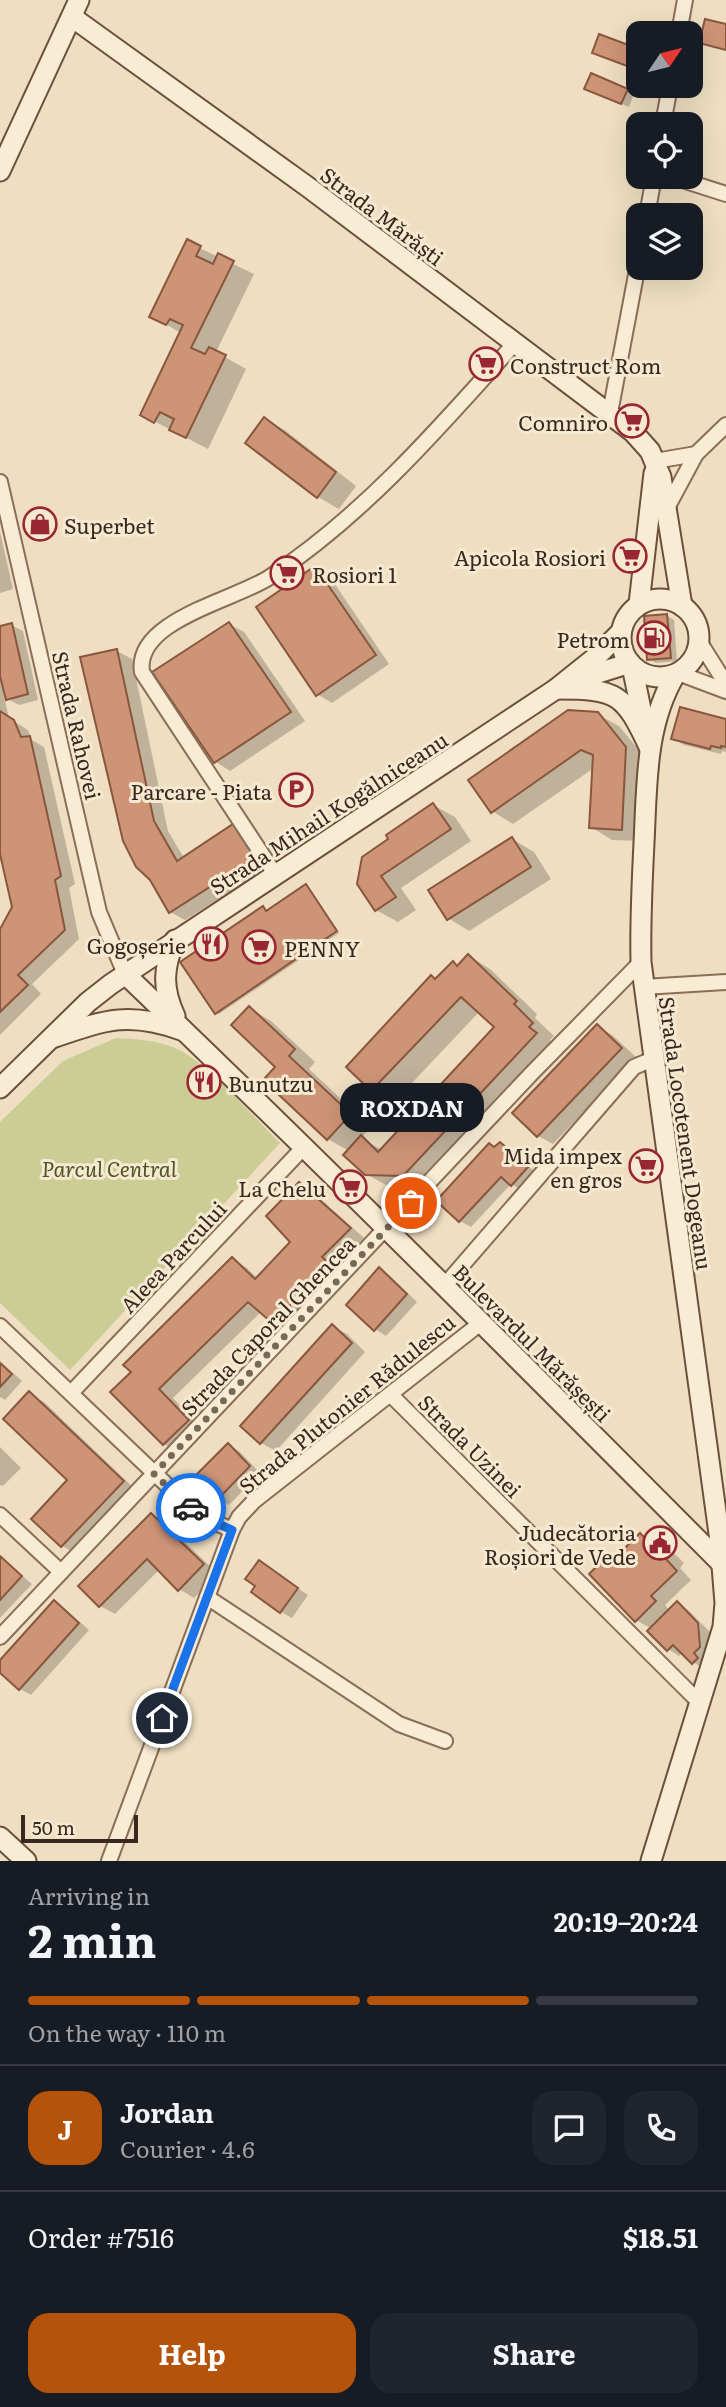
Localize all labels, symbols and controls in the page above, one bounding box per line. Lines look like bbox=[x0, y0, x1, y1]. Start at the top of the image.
north arrow bbox=[626, 21, 704, 98]
map controls bbox=[626, 21, 703, 280]
button: locate bbox=[626, 112, 703, 189]
street label: Strada Mărăști bbox=[315, 158, 451, 272]
button: layers bbox=[626, 203, 703, 280]
supermarket icon: Construct Rom bbox=[467, 345, 505, 383]
place label: Construct Rom bbox=[510, 349, 661, 380]
supermarket icon: Comniro bbox=[613, 402, 651, 440]
place label: Comniro bbox=[518, 406, 608, 437]
shop icon: Superbet bbox=[21, 505, 59, 543]
place label: Superbet bbox=[64, 509, 155, 540]
supermarket icon: Apicola Rosiori bbox=[611, 537, 649, 575]
place label: Apicola Rosiori bbox=[454, 541, 606, 572]
supermarket icon: Rosiori 1 bbox=[268, 554, 306, 592]
place label: Rosiori 1 bbox=[312, 558, 397, 589]
fuel station icon: Petrom bbox=[635, 619, 673, 657]
place label: Petrom bbox=[557, 623, 630, 654]
street label: Strada Rahovei bbox=[46, 648, 110, 802]
street label: Strada Mihail Kogălniceanu bbox=[203, 723, 453, 901]
parking icon: Parcare - Piata bbox=[277, 771, 315, 809]
place label: Parcare - Piata bbox=[131, 775, 273, 806]
restaurant icon: Gogoșerie bbox=[192, 925, 230, 963]
supermarket icon: PENNY bbox=[240, 928, 278, 966]
place label: Gogoșerie bbox=[87, 929, 186, 960]
place label: PENNY bbox=[284, 932, 360, 963]
street label: Strada Locotenent Dogeanu bbox=[652, 994, 722, 1272]
restaurant icon: Bunutzu bbox=[185, 1063, 223, 1101]
place label: Bunutzu bbox=[228, 1067, 313, 1098]
callout: ROXDAN bbox=[339, 1084, 483, 1133]
text: ROXDAN bbox=[360, 1090, 464, 1124]
place label: Mida impex en gros bbox=[503, 1139, 622, 1194]
supermarket icon: Mida impex en gros bbox=[627, 1147, 665, 1185]
park label: Parcul Central bbox=[41, 1152, 177, 1183]
supermarket icon: La Chelu bbox=[331, 1168, 369, 1206]
place label: La Chelu bbox=[238, 1172, 326, 1203]
pin bbox=[381, 1173, 441, 1233]
icon: bag bbox=[392, 1184, 430, 1222]
street label: Aleea Parcului bbox=[112, 1193, 232, 1319]
street label: Strada Caporal Ghencea bbox=[173, 1228, 362, 1422]
street label: Bulevardul Mărășești bbox=[447, 1256, 619, 1428]
street label: Strada Plutonier Rădulescu bbox=[231, 1306, 461, 1500]
street label: Strada Uzinei bbox=[412, 1386, 530, 1504]
courier bbox=[156, 1473, 226, 1543]
icon: car bbox=[172, 1489, 210, 1527]
place label: Judecătoria Roșiori de Vede bbox=[484, 1516, 637, 1571]
public building icon: Judecătoria Roșiori de Vede bbox=[641, 1524, 679, 1562]
pin bbox=[132, 1688, 192, 1748]
icon: home bbox=[143, 1699, 181, 1737]
scale bar bbox=[21, 1812, 138, 1844]
text: 50 m bbox=[32, 1813, 75, 1841]
text: Arriving in bbox=[28, 1878, 150, 1912]
text: 20:19–20:24 bbox=[554, 1901, 698, 1940]
text: 2 min bbox=[28, 1904, 157, 1972]
text: On the way · 110 m bbox=[28, 2015, 226, 2049]
button: chat bbox=[532, 2091, 606, 2165]
button: phone bbox=[624, 2091, 698, 2165]
text: Jordan bbox=[120, 2092, 214, 2131]
text: J bbox=[58, 2109, 72, 2148]
text: Courier · 4.6 bbox=[120, 2131, 255, 2165]
text: Order #7516 bbox=[28, 2217, 174, 2256]
text: $18.51 bbox=[623, 2217, 698, 2256]
button: Help bbox=[28, 2313, 356, 2393]
button: Share bbox=[370, 2313, 698, 2393]

